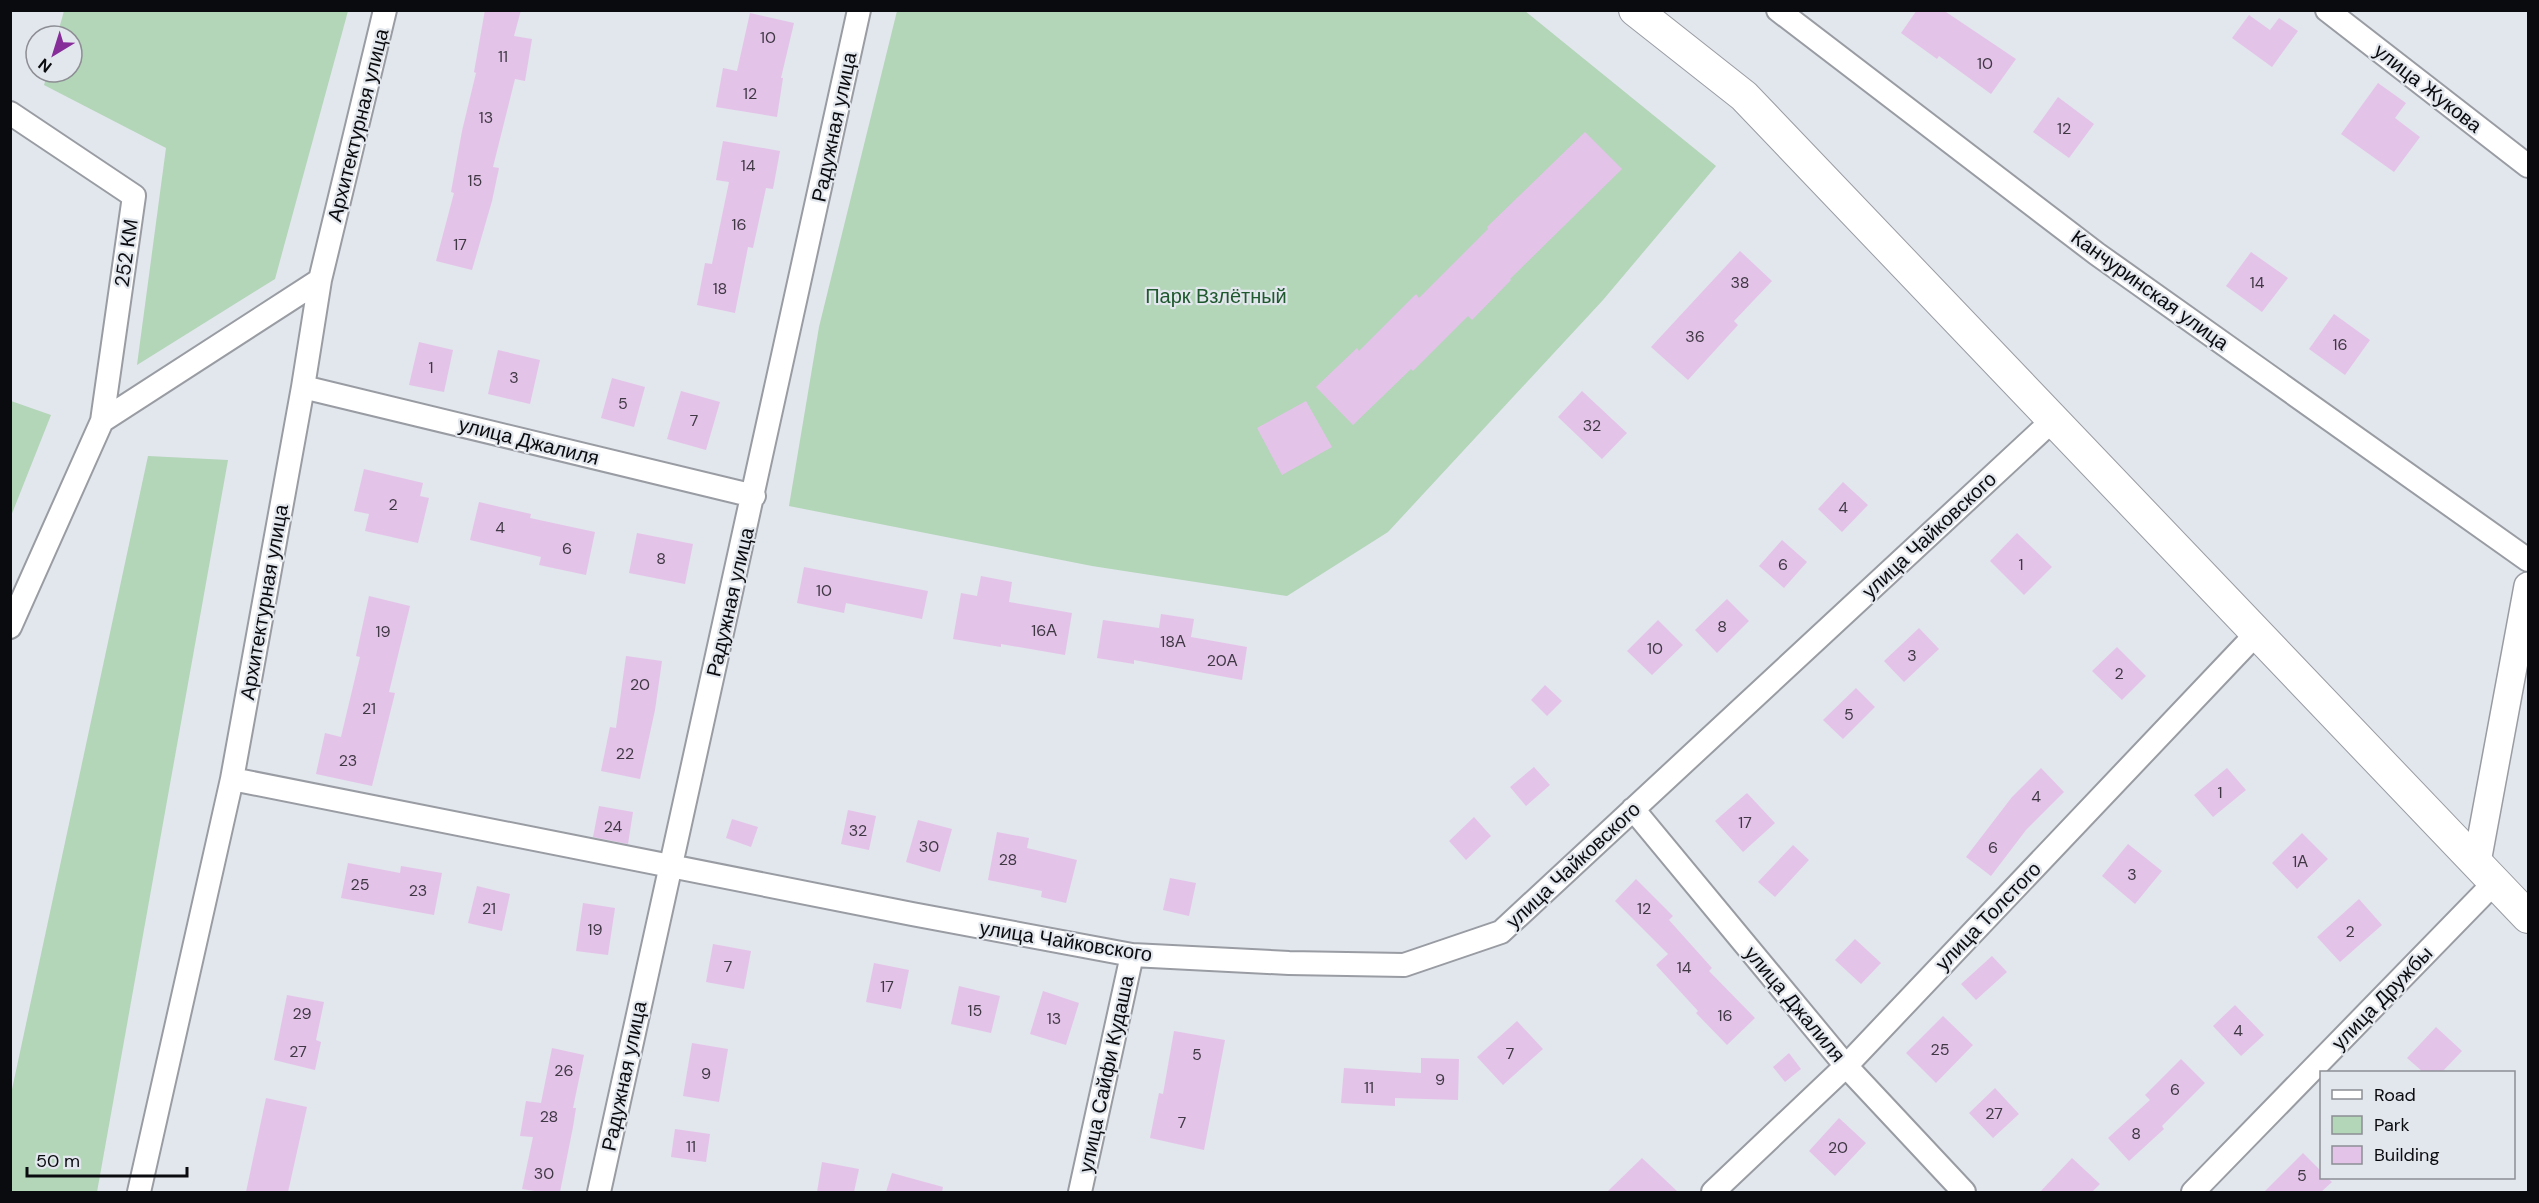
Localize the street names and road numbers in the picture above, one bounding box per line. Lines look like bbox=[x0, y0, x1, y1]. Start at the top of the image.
street label: Архитектурная улица bbox=[321, 25, 395, 224]
street label: улица Жукова bbox=[2369, 38, 2488, 139]
street label: Радужная улица bbox=[805, 49, 863, 204]
street label: 252 КМ bbox=[108, 217, 144, 289]
street label: Канчуринская улица bbox=[2066, 224, 2235, 357]
street label: улица Джалиля bbox=[456, 411, 602, 471]
street label: улица Чайковского bbox=[1856, 466, 2002, 604]
street label: Архитектурная улица bbox=[234, 501, 294, 702]
street label: Радужная улица bbox=[700, 524, 760, 679]
street label: улица Чайковского bbox=[1500, 796, 1646, 934]
street label: улица Толстого bbox=[1930, 856, 2046, 976]
street label: улица Чайковского bbox=[978, 915, 1154, 967]
street label: улица Джалиля bbox=[1739, 941, 1851, 1067]
street label: улица Дружбы bbox=[2326, 941, 2438, 1055]
street label: улица Сайфи Кудаша bbox=[1072, 972, 1140, 1175]
street label: Радужная улица bbox=[595, 998, 653, 1153]

